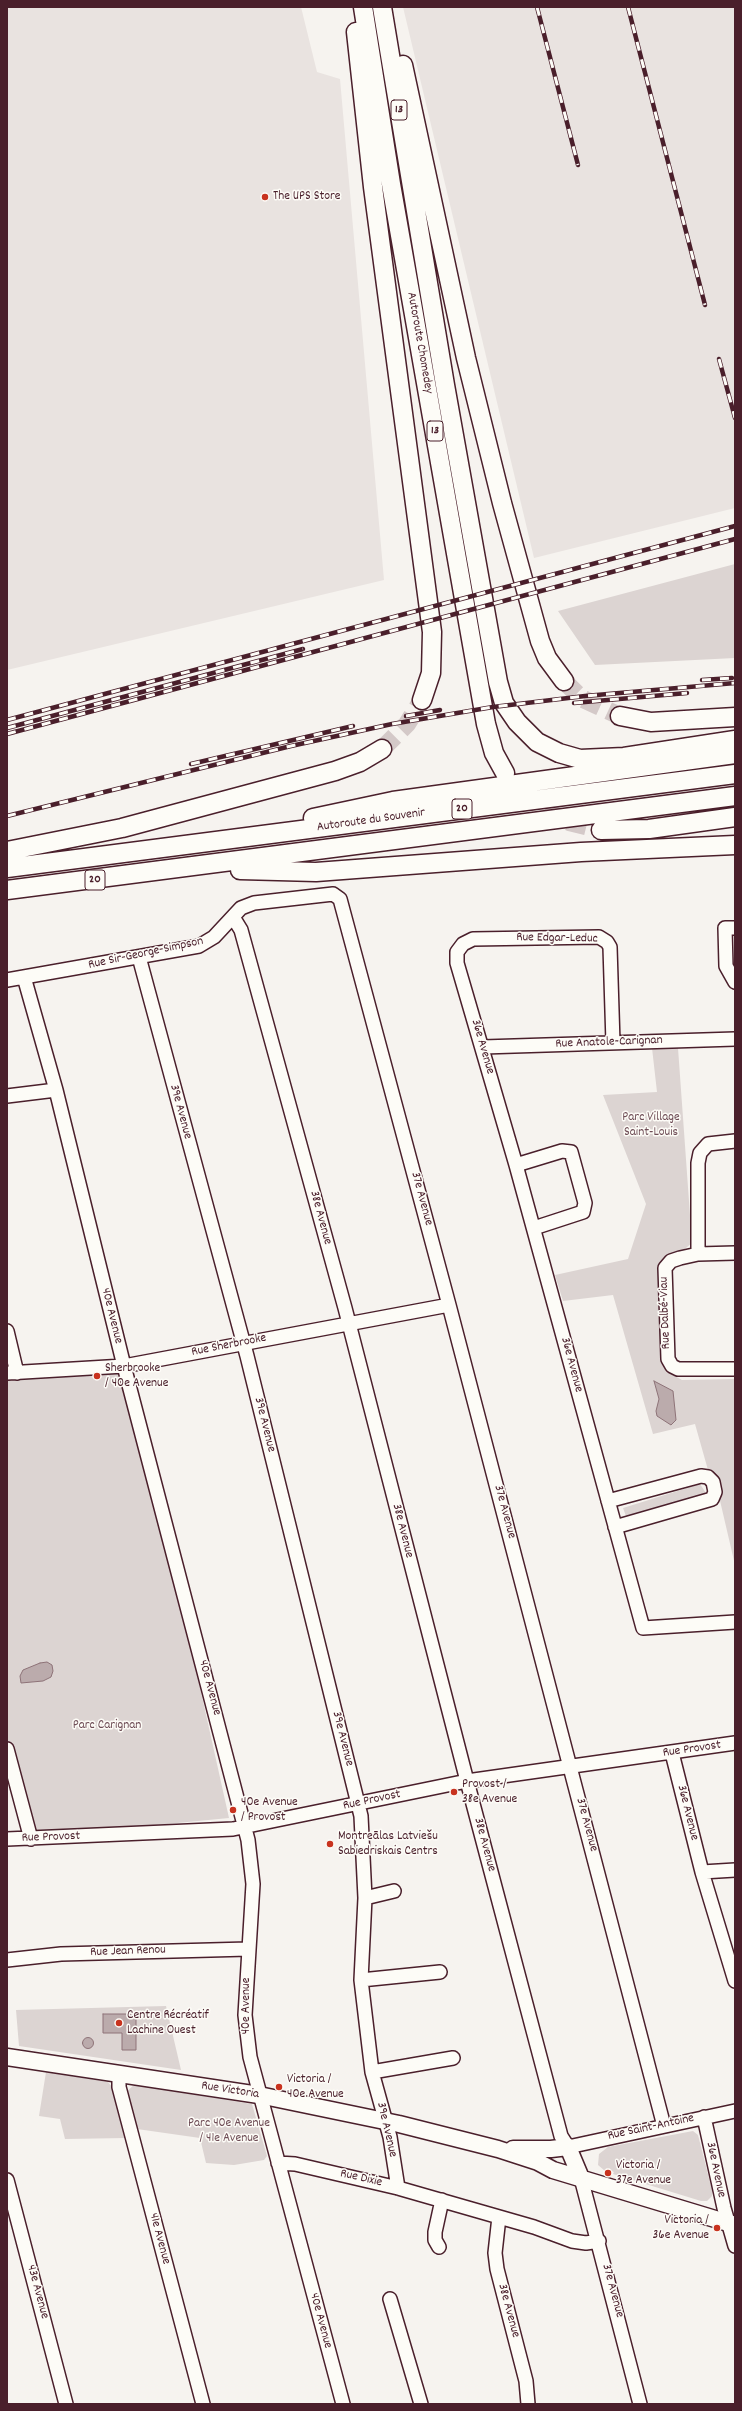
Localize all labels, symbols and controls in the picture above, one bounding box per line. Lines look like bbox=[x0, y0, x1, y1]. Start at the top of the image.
road number: 13 bbox=[391, 100, 407, 120]
place label: The UPS Store bbox=[273, 189, 341, 205]
marker: The UPS Store bbox=[260, 192, 270, 202]
street label: Autoroute Chomedey bbox=[402, 291, 436, 395]
road number: 13 bbox=[427, 421, 443, 441]
road number: 20 bbox=[452, 799, 472, 819]
street label: Autoroute du Souvenir bbox=[316, 806, 426, 836]
road number: 20 bbox=[85, 870, 105, 890]
street label: Rue Edgar-Leduc bbox=[516, 930, 598, 948]
street label: Rue Sir-George-Simpson bbox=[87, 934, 205, 974]
street label: 36e Avenue bbox=[467, 1018, 497, 1076]
street label: Rue Anatole-Carignan bbox=[555, 1033, 663, 1053]
street label: 39e Avenue bbox=[165, 1083, 195, 1141]
park label: Parc Village Saint-Louis bbox=[622, 1110, 680, 1141]
street label: 37e Avenue bbox=[406, 1170, 436, 1228]
street label: 38e Avenue bbox=[305, 1189, 335, 1247]
street label: Rue Dalbé-Viau bbox=[657, 1276, 675, 1350]
street label: 40e Avenue bbox=[97, 1287, 125, 1345]
street label: Rue Sherbrooke bbox=[190, 1331, 268, 1361]
street label: 36e Avenue bbox=[556, 1336, 586, 1394]
place label: Sherbrooke / 40e Avenue bbox=[105, 1361, 168, 1392]
marker: Sherbrooke / 40e Avenue bbox=[92, 1371, 102, 1381]
street label: 39e Avenue bbox=[250, 1396, 278, 1454]
street label: 37e Avenue bbox=[489, 1483, 519, 1541]
street label: 38e Avenue bbox=[388, 1502, 416, 1560]
street label: 40e Avenue bbox=[194, 1659, 224, 1717]
street label: 39e Avenue bbox=[328, 1710, 356, 1768]
park label: Parc Carignan bbox=[73, 1718, 141, 1734]
street label: Rue Provost bbox=[662, 1738, 722, 1762]
place label: Provost / 38e Avenue bbox=[462, 1777, 517, 1808]
street label: 36e Avenue bbox=[673, 1784, 701, 1842]
street label: Rue Provost bbox=[342, 1787, 402, 1815]
marker: Provost / 38e Avenue bbox=[449, 1787, 459, 1797]
place label: 40e Avenue / Provost bbox=[241, 1795, 298, 1826]
street label: 37e Avenue bbox=[571, 1796, 601, 1854]
marker: 40e Avenue / Provost bbox=[228, 1805, 238, 1815]
street label: 38e Avenue bbox=[469, 1816, 499, 1874]
street label: Rue Provost bbox=[21, 1829, 81, 1847]
place label: Montreālas Latviešu Sabiedriskais Centrs bbox=[338, 1829, 438, 1860]
marker: Montreālas Latviešu Sabiedriskais Centrs bbox=[325, 1839, 335, 1849]
street label: Rue Jean Renou bbox=[90, 1943, 166, 1961]
street label: 40e Avenue bbox=[239, 1978, 255, 2034]
place label: Centre Récréatif Lachine Ouest bbox=[127, 2008, 209, 2039]
marker: Centre Récréatif Lachine Ouest bbox=[114, 2018, 124, 2028]
place label: Victoria / 40e Avenue bbox=[287, 2072, 344, 2103]
street label: Rue Victoria bbox=[200, 2079, 260, 2103]
marker: Victoria / 40e Avenue bbox=[274, 2082, 284, 2092]
street label: 39e Avenue bbox=[372, 2101, 400, 2159]
street label: Rue Saint-Antoine bbox=[606, 2111, 696, 2145]
park label: Parc 40e Avenue / 41e Avenue bbox=[188, 2116, 270, 2147]
street label: 36e Avenue bbox=[702, 2141, 728, 2199]
place label: Victoria / 37e Avenue bbox=[616, 2158, 671, 2189]
street label: Rue Dixie bbox=[338, 2167, 384, 2191]
marker: Victoria / 37e Avenue bbox=[603, 2168, 613, 2178]
street label: 41e Avenue bbox=[145, 2212, 173, 2266]
place label: Victoria / 36e Avenue bbox=[653, 2213, 709, 2244]
marker: Victoria / 36e Avenue bbox=[712, 2223, 722, 2233]
street label: 37e Avenue bbox=[597, 2262, 627, 2320]
street label: 43e Avenue bbox=[22, 2263, 52, 2321]
street label: 38e Avenue bbox=[493, 2282, 523, 2340]
street label: 40e Avenue bbox=[305, 2292, 335, 2350]

